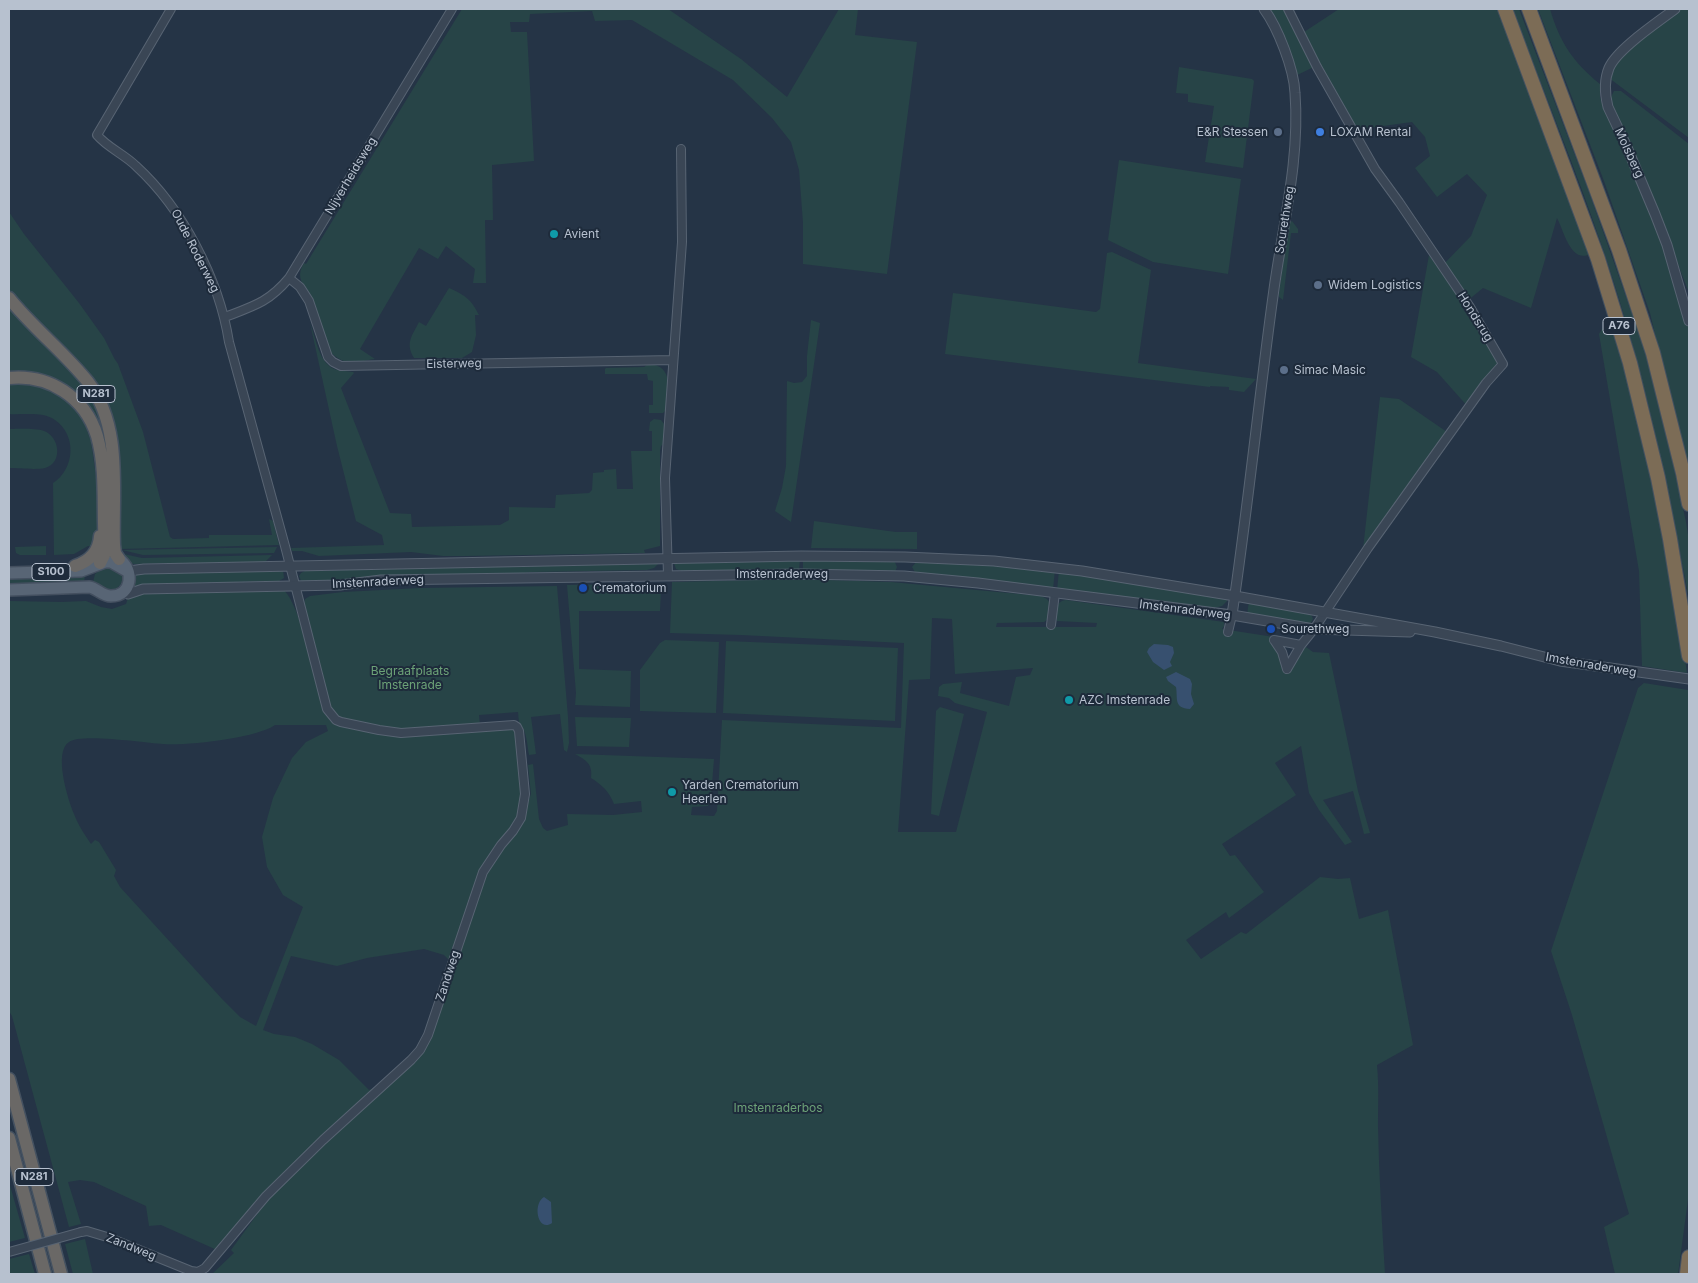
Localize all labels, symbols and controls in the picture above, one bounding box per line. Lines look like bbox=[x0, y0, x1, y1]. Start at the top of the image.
place label: E&R Stessen bbox=[1197, 125, 1268, 139]
place label: LOXAM Rental bbox=[1330, 125, 1411, 139]
marker: E&R Stessen bbox=[1272, 126, 1284, 138]
marker: LOXAM Rental bbox=[1314, 126, 1326, 138]
street label: Molsberg bbox=[1611, 126, 1647, 180]
street label: Nijverheidsweg bbox=[322, 135, 380, 217]
street label: Sourethweg bbox=[1273, 185, 1297, 255]
street label: Oude Roderweg bbox=[168, 207, 222, 295]
place label: Avient bbox=[564, 227, 599, 241]
marker: Avient bbox=[548, 228, 560, 240]
place label: Widem Logistics bbox=[1328, 278, 1422, 292]
marker: Widem Logistics bbox=[1312, 279, 1324, 291]
street label: Hondsrug bbox=[1454, 289, 1496, 345]
road number: A76 bbox=[1603, 318, 1635, 334]
street label: Eisterweg bbox=[426, 356, 482, 372]
place label: Simac Masic bbox=[1294, 363, 1366, 377]
marker: Simac Masic bbox=[1278, 364, 1290, 376]
road number: N281 bbox=[77, 386, 115, 402]
road number: S100 bbox=[32, 564, 70, 580]
street label: Imstenraderweg bbox=[736, 567, 828, 581]
street label: Imstenraderweg bbox=[332, 572, 424, 592]
place label: Crematorium bbox=[593, 581, 667, 595]
marker: Crematorium bbox=[577, 582, 589, 594]
street label: Imstenraderweg bbox=[1138, 597, 1232, 623]
place label: Sourethweg bbox=[1281, 622, 1349, 636]
marker: Sourethweg bbox=[1265, 623, 1277, 635]
street label: Imstenraderweg bbox=[1544, 650, 1638, 680]
park label: Begraafplaats Imstenrade bbox=[371, 664, 449, 692]
place label: AZC Imstenrade bbox=[1079, 693, 1170, 707]
marker: AZC Imstenrade bbox=[1063, 694, 1075, 706]
place label: Yarden Crematorium Heerlen bbox=[682, 778, 799, 806]
marker: Yarden Crematorium Heerlen bbox=[666, 786, 678, 798]
street label: Zandweg bbox=[433, 949, 463, 1003]
park label: Imstenraderbos bbox=[733, 1101, 823, 1115]
road number: N281 bbox=[15, 1168, 53, 1186]
street label: Zandweg bbox=[104, 1230, 158, 1264]

